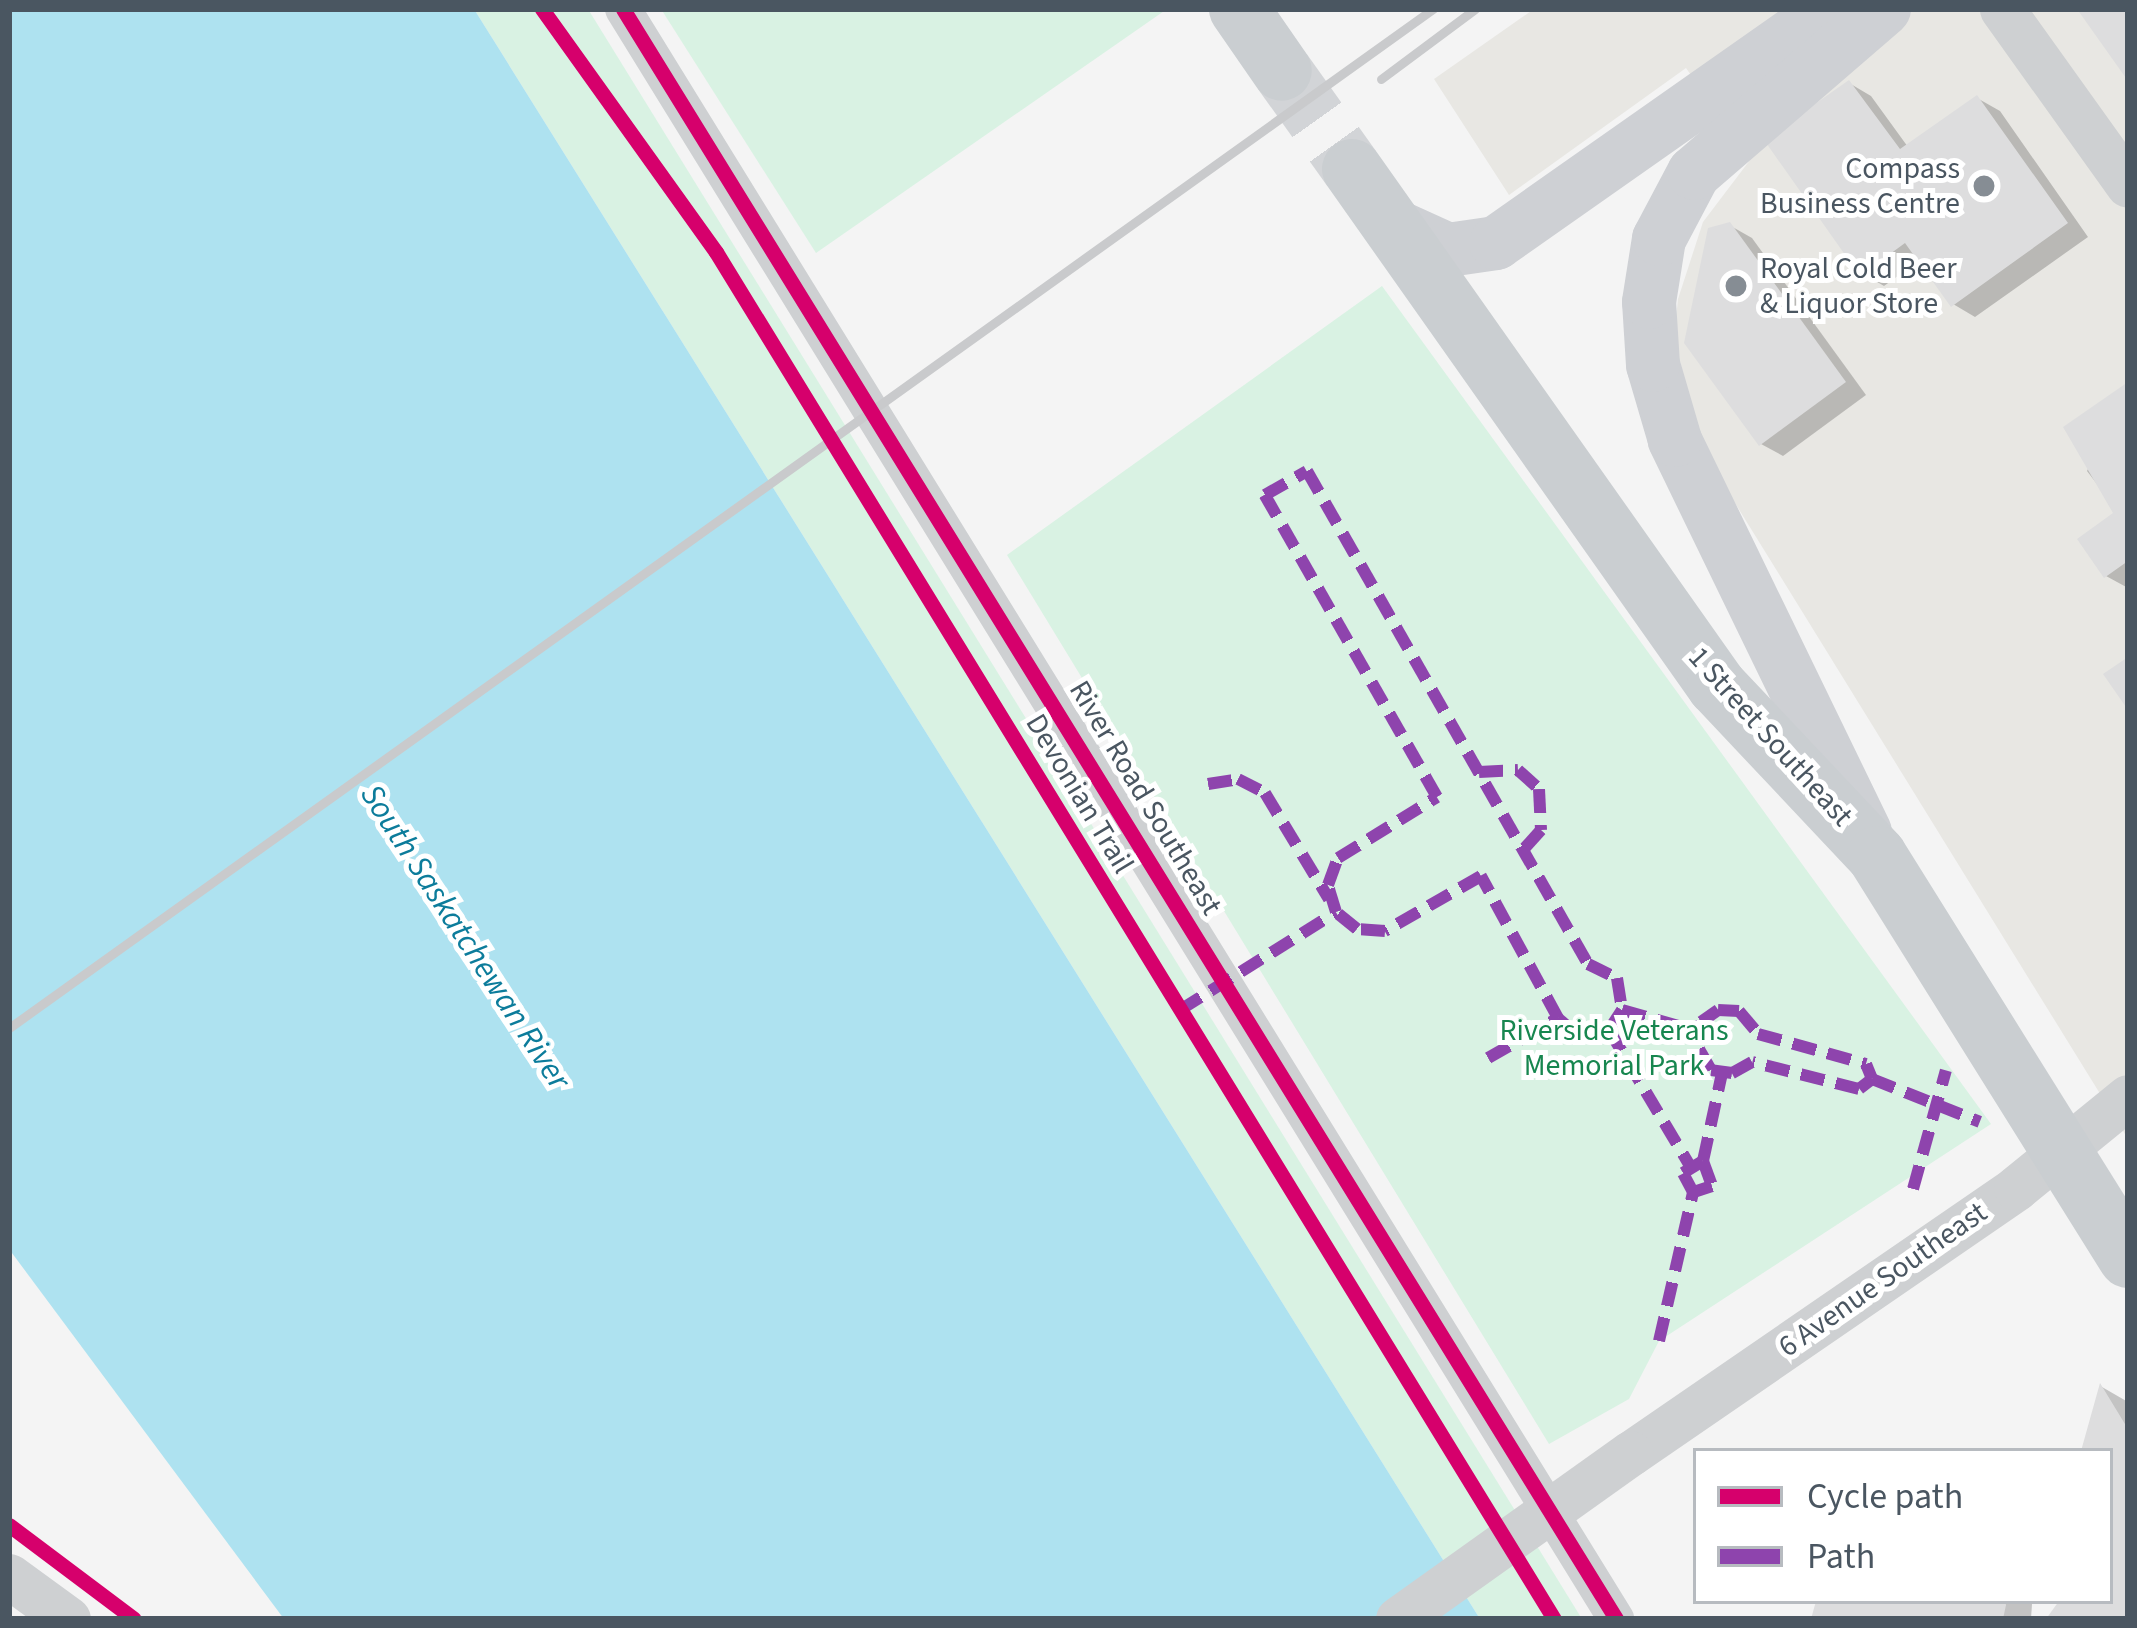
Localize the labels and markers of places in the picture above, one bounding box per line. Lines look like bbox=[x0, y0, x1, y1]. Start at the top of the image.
place label: Compass Business Centre bbox=[1760, 151, 1960, 222]
marker: Compass Business Centre bbox=[1971, 173, 1997, 199]
place label: Royal Cold Beer & Liquor Store bbox=[1760, 251, 1957, 322]
marker: Royal Cold Beer & Liquor Store bbox=[1723, 273, 1749, 299]

